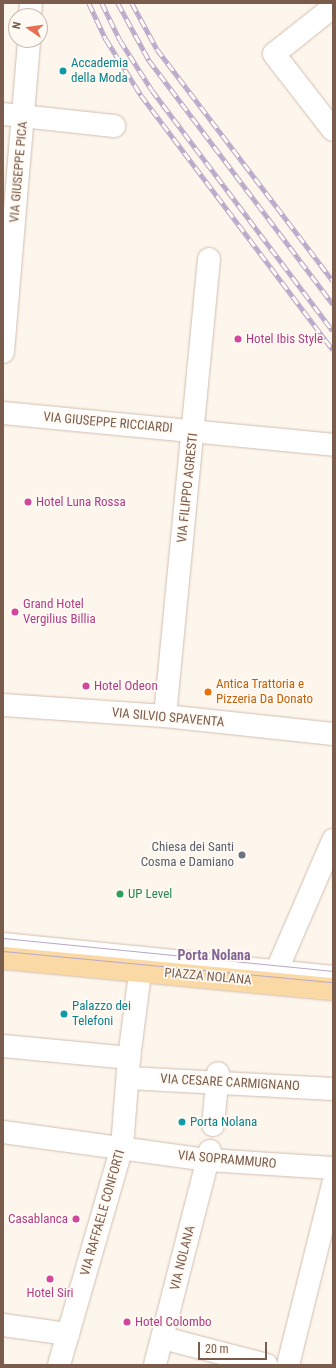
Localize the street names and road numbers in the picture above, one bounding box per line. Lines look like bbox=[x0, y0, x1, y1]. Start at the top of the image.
street label: VIA GIUSEPPE PICA bbox=[7, 121, 31, 223]
street label: VIA GIUSEPPE RICCIARDI bbox=[43, 410, 173, 436]
street label: VIA FILIPPO AGRESTI bbox=[174, 432, 202, 544]
street label: VIA SILVIO SPAVENTA bbox=[111, 705, 225, 731]
street label: PIAZZA NOLANA bbox=[164, 965, 252, 989]
street label: VIA CESARE CARMIGNANO bbox=[160, 1072, 300, 1094]
street label: VIA RAFFAELE CONFORTI bbox=[78, 1148, 128, 1278]
street label: VIA SOPRAMMURO bbox=[177, 1148, 277, 1172]
street label: VIA NOLANA bbox=[167, 1224, 199, 1292]

